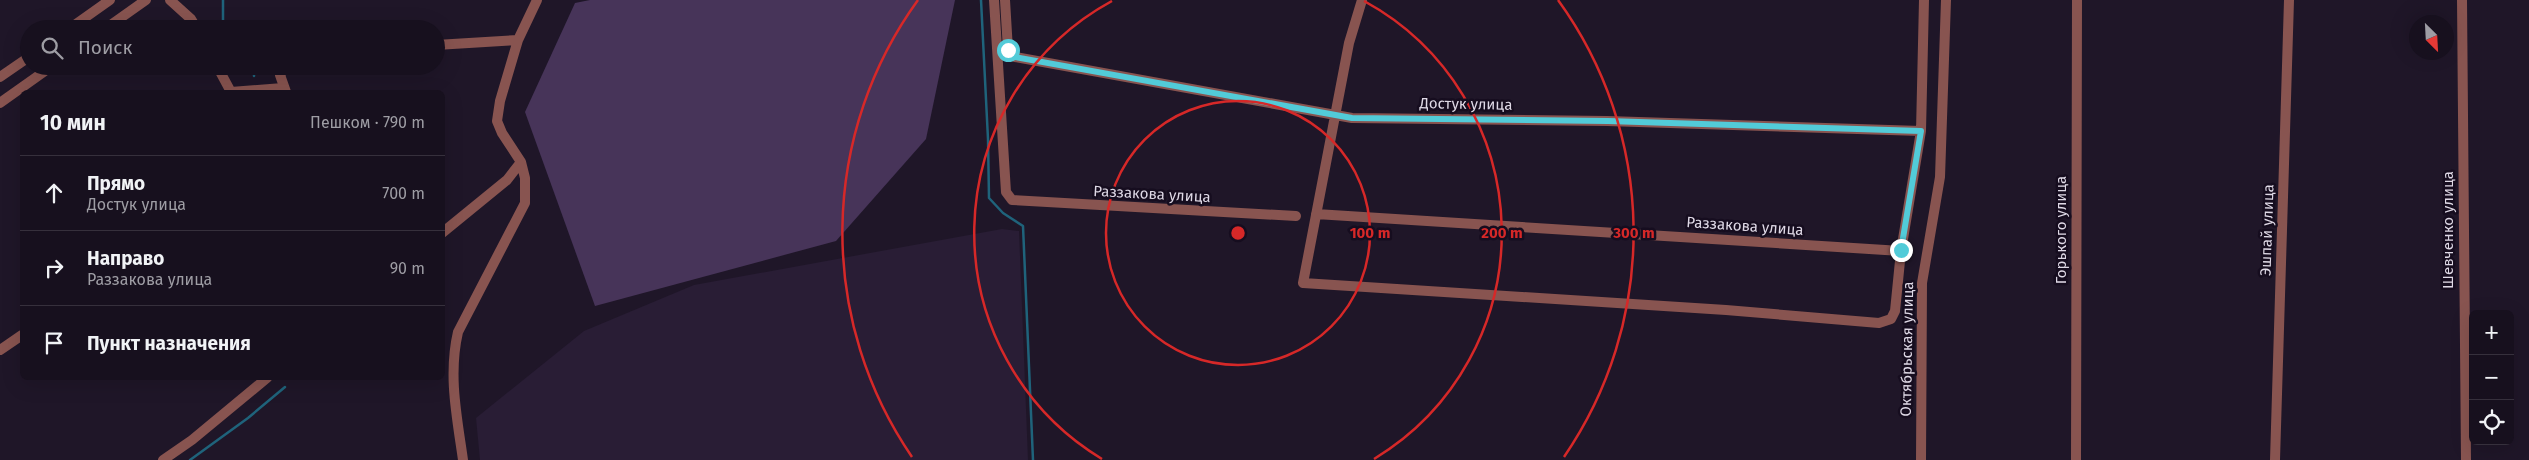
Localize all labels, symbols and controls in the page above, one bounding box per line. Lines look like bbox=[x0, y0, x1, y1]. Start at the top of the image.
north arrow bbox=[2409, 15, 2454, 60]
search box bbox=[20, 20, 445, 75]
icon: search bbox=[38, 34, 66, 62]
text: Поиск bbox=[78, 36, 132, 59]
route start bbox=[997, 39, 1020, 62]
street label: Достук улица bbox=[1418, 94, 1513, 114]
text: 10 мин bbox=[40, 110, 106, 136]
text: Пешком · 790 m bbox=[310, 113, 425, 132]
street label: Шевченко улица bbox=[2439, 171, 2457, 289]
text: Прямо bbox=[87, 172, 145, 195]
street label: Горького улица bbox=[2052, 176, 2070, 284]
icon: ahead bbox=[40, 179, 68, 207]
street label: Раззакова улица bbox=[1093, 182, 1211, 206]
text: 700 m bbox=[382, 184, 425, 203]
street label: Эшпай улица bbox=[2256, 184, 2278, 276]
text: Достук улица bbox=[87, 195, 186, 214]
street label: Раззакова улица bbox=[1686, 213, 1804, 239]
centre of rings bbox=[1229, 224, 1247, 242]
text: 100 m bbox=[1350, 224, 1390, 242]
text: 200 m bbox=[1481, 224, 1523, 242]
text: 300 m bbox=[1612, 224, 1655, 242]
route end bbox=[1890, 239, 1913, 262]
text: Направо bbox=[87, 247, 164, 270]
icon: right bbox=[40, 254, 68, 282]
text: 90 m bbox=[390, 259, 425, 278]
text: Раззакова улица bbox=[87, 270, 212, 289]
street label: Октябрьская улица bbox=[1897, 281, 1917, 417]
map controls bbox=[2469, 310, 2514, 445]
button: + bbox=[2469, 310, 2514, 355]
icon: arrive bbox=[40, 329, 68, 357]
text: Пункт назначения bbox=[87, 332, 251, 355]
button: − bbox=[2469, 355, 2514, 400]
button: locate bbox=[2469, 400, 2514, 445]

